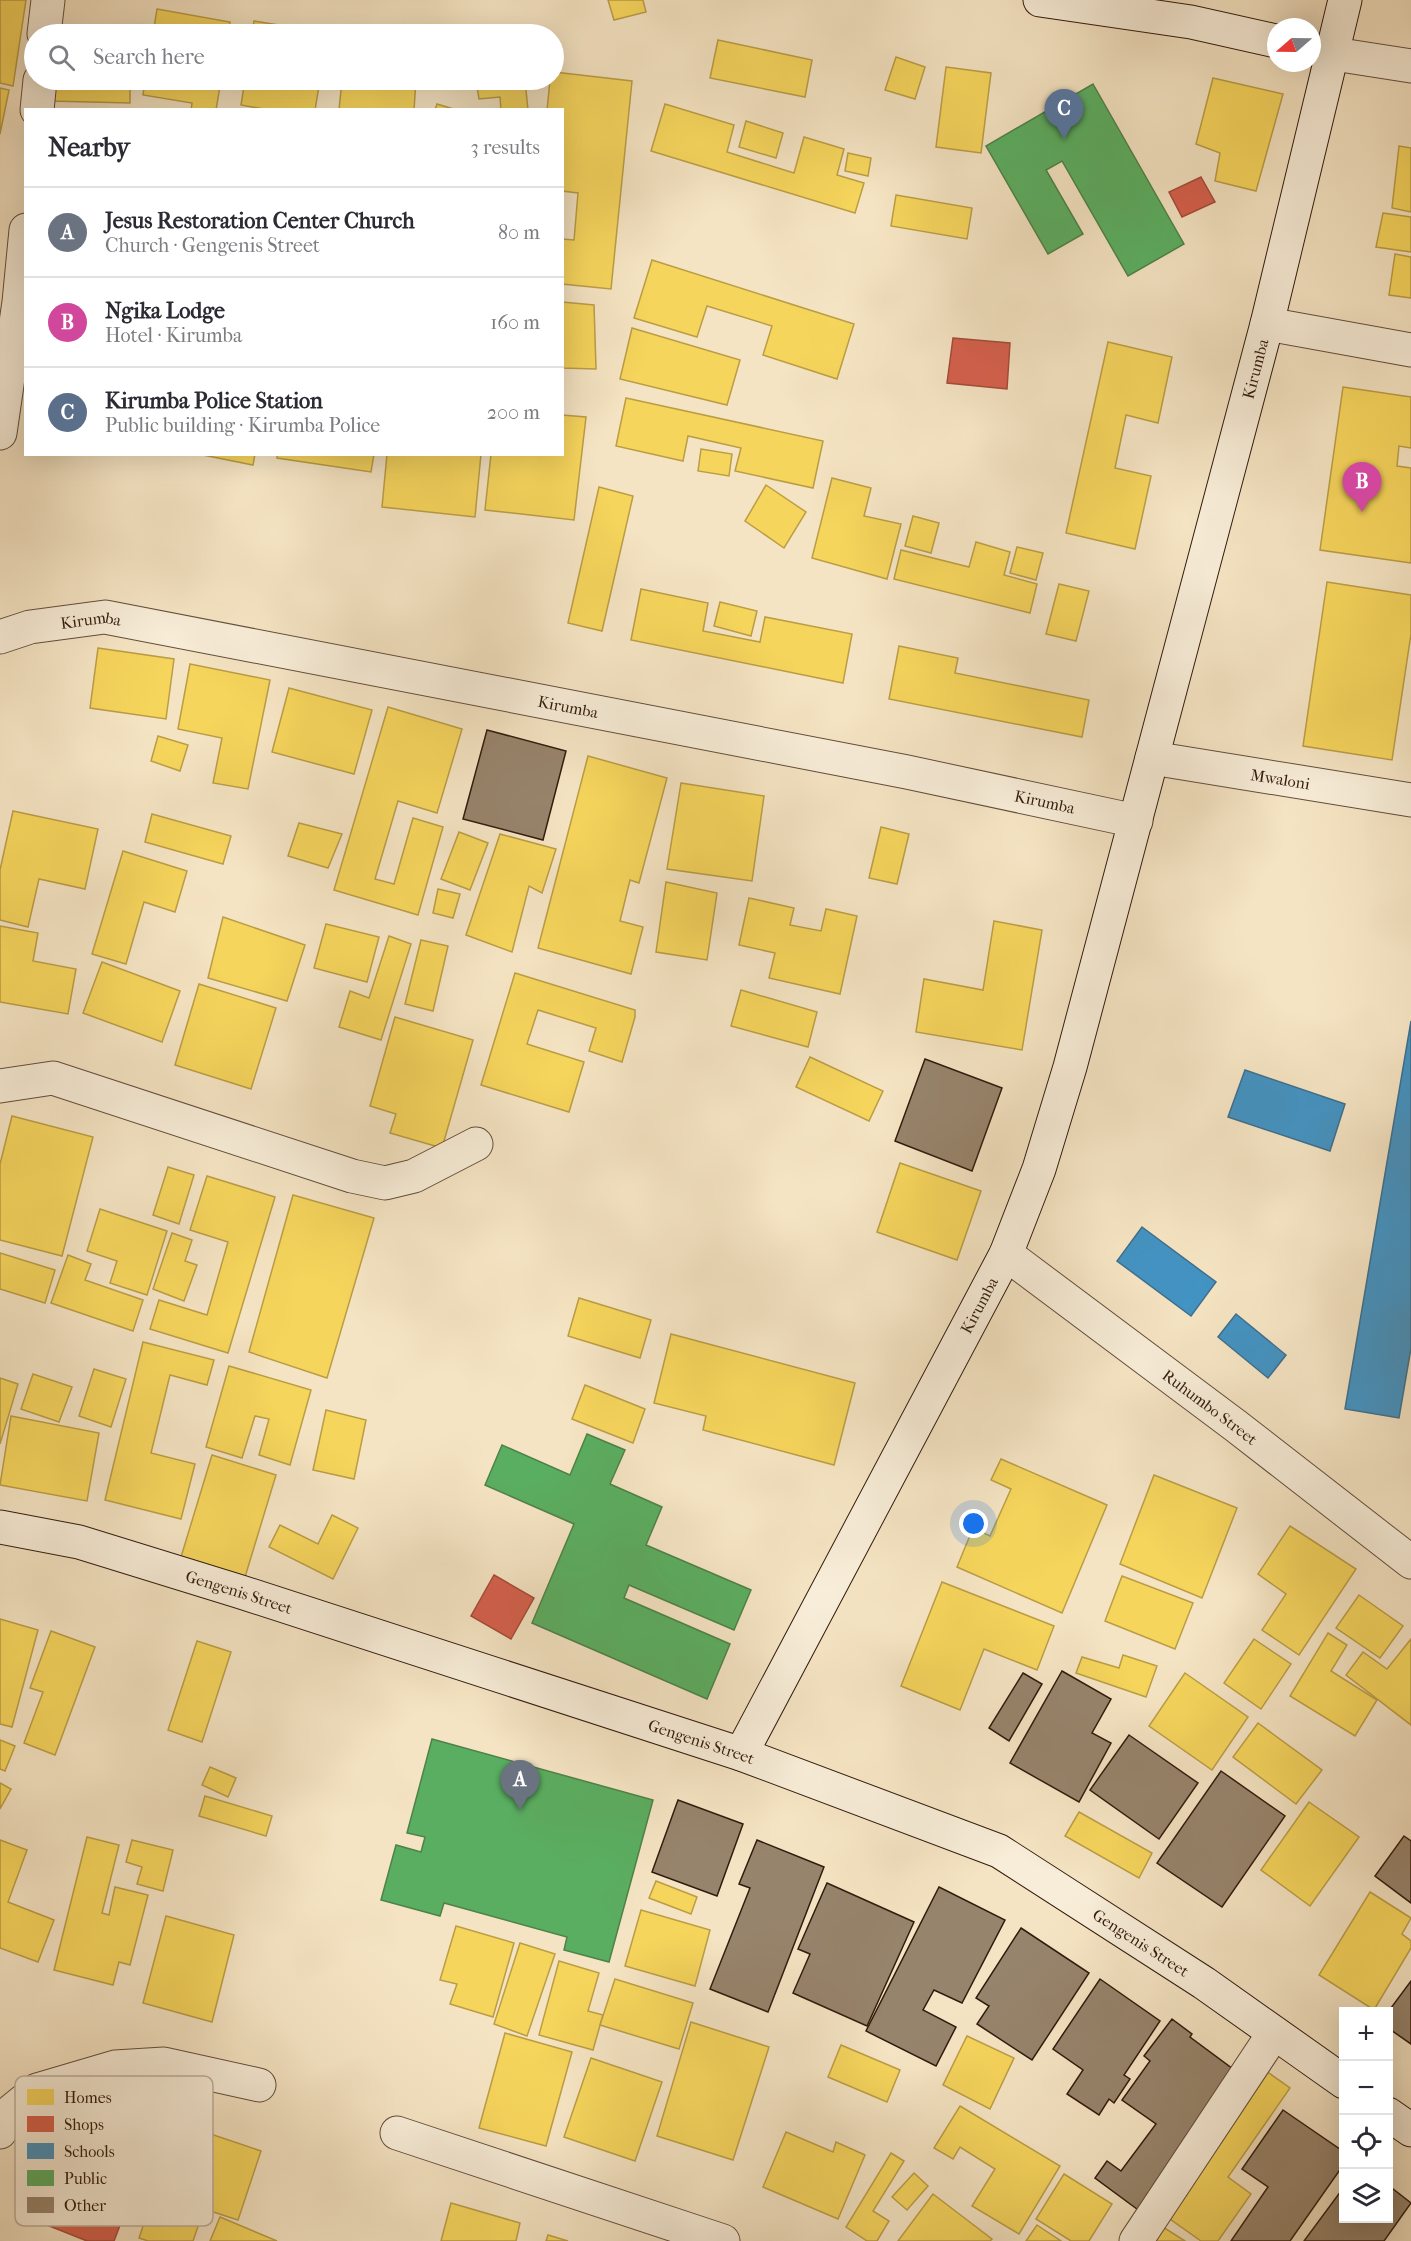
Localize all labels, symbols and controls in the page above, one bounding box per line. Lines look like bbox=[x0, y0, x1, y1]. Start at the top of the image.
north arrow bbox=[1267, 18, 1321, 72]
search box bbox=[24, 24, 564, 90]
icon: search bbox=[45, 41, 78, 74]
text: Search here bbox=[93, 44, 205, 70]
pin: C bbox=[1044, 90, 1084, 139]
text: Nearby bbox=[48, 132, 130, 163]
text: 3 results bbox=[471, 136, 540, 159]
text: Jesus Restoration Center Church bbox=[105, 208, 415, 234]
text: A bbox=[61, 221, 74, 244]
text: 80 m bbox=[498, 221, 540, 244]
text: Church · Gengenis Street bbox=[105, 234, 320, 257]
text: Ngika Lodge bbox=[105, 298, 225, 324]
text: B bbox=[61, 311, 74, 334]
text: 160 m bbox=[490, 311, 540, 334]
text: Hotel · Kirumba bbox=[105, 324, 242, 347]
street label: Kirumba bbox=[1238, 336, 1272, 401]
text: Kirumba Police Station bbox=[105, 388, 323, 414]
text: C bbox=[61, 401, 74, 424]
text: 200 m bbox=[487, 401, 540, 424]
text: Public building · Kirumba Police bbox=[105, 414, 380, 437]
pin: B bbox=[1342, 462, 1382, 512]
street label: Kirumba bbox=[59, 607, 123, 632]
street label: Kirumba bbox=[536, 691, 601, 722]
street label: Mwaloni bbox=[1249, 765, 1312, 793]
street label: Kirumba bbox=[1013, 786, 1077, 817]
street label: Kirumba bbox=[956, 1273, 1002, 1337]
street label: Ruhumbo Street bbox=[1159, 1365, 1262, 1449]
your location bbox=[959, 1509, 988, 1538]
street label: Gengenis Street bbox=[183, 1566, 295, 1618]
street label: Gengenis Street bbox=[646, 1715, 758, 1768]
pin: A bbox=[500, 1760, 540, 1810]
street label: Gengenis Street bbox=[1089, 1904, 1193, 1980]
map controls bbox=[1339, 2007, 1393, 2223]
button: + bbox=[1339, 2007, 1393, 2061]
button: − bbox=[1339, 2061, 1393, 2115]
legend bbox=[15, 2076, 213, 2226]
text: Homes bbox=[64, 2088, 112, 2107]
text: Shops bbox=[64, 2115, 104, 2134]
button: locate bbox=[1339, 2115, 1393, 2169]
text: Schools bbox=[64, 2142, 115, 2161]
text: Public bbox=[64, 2169, 107, 2188]
button: layers bbox=[1339, 2169, 1393, 2223]
text: Other bbox=[64, 2196, 106, 2215]

